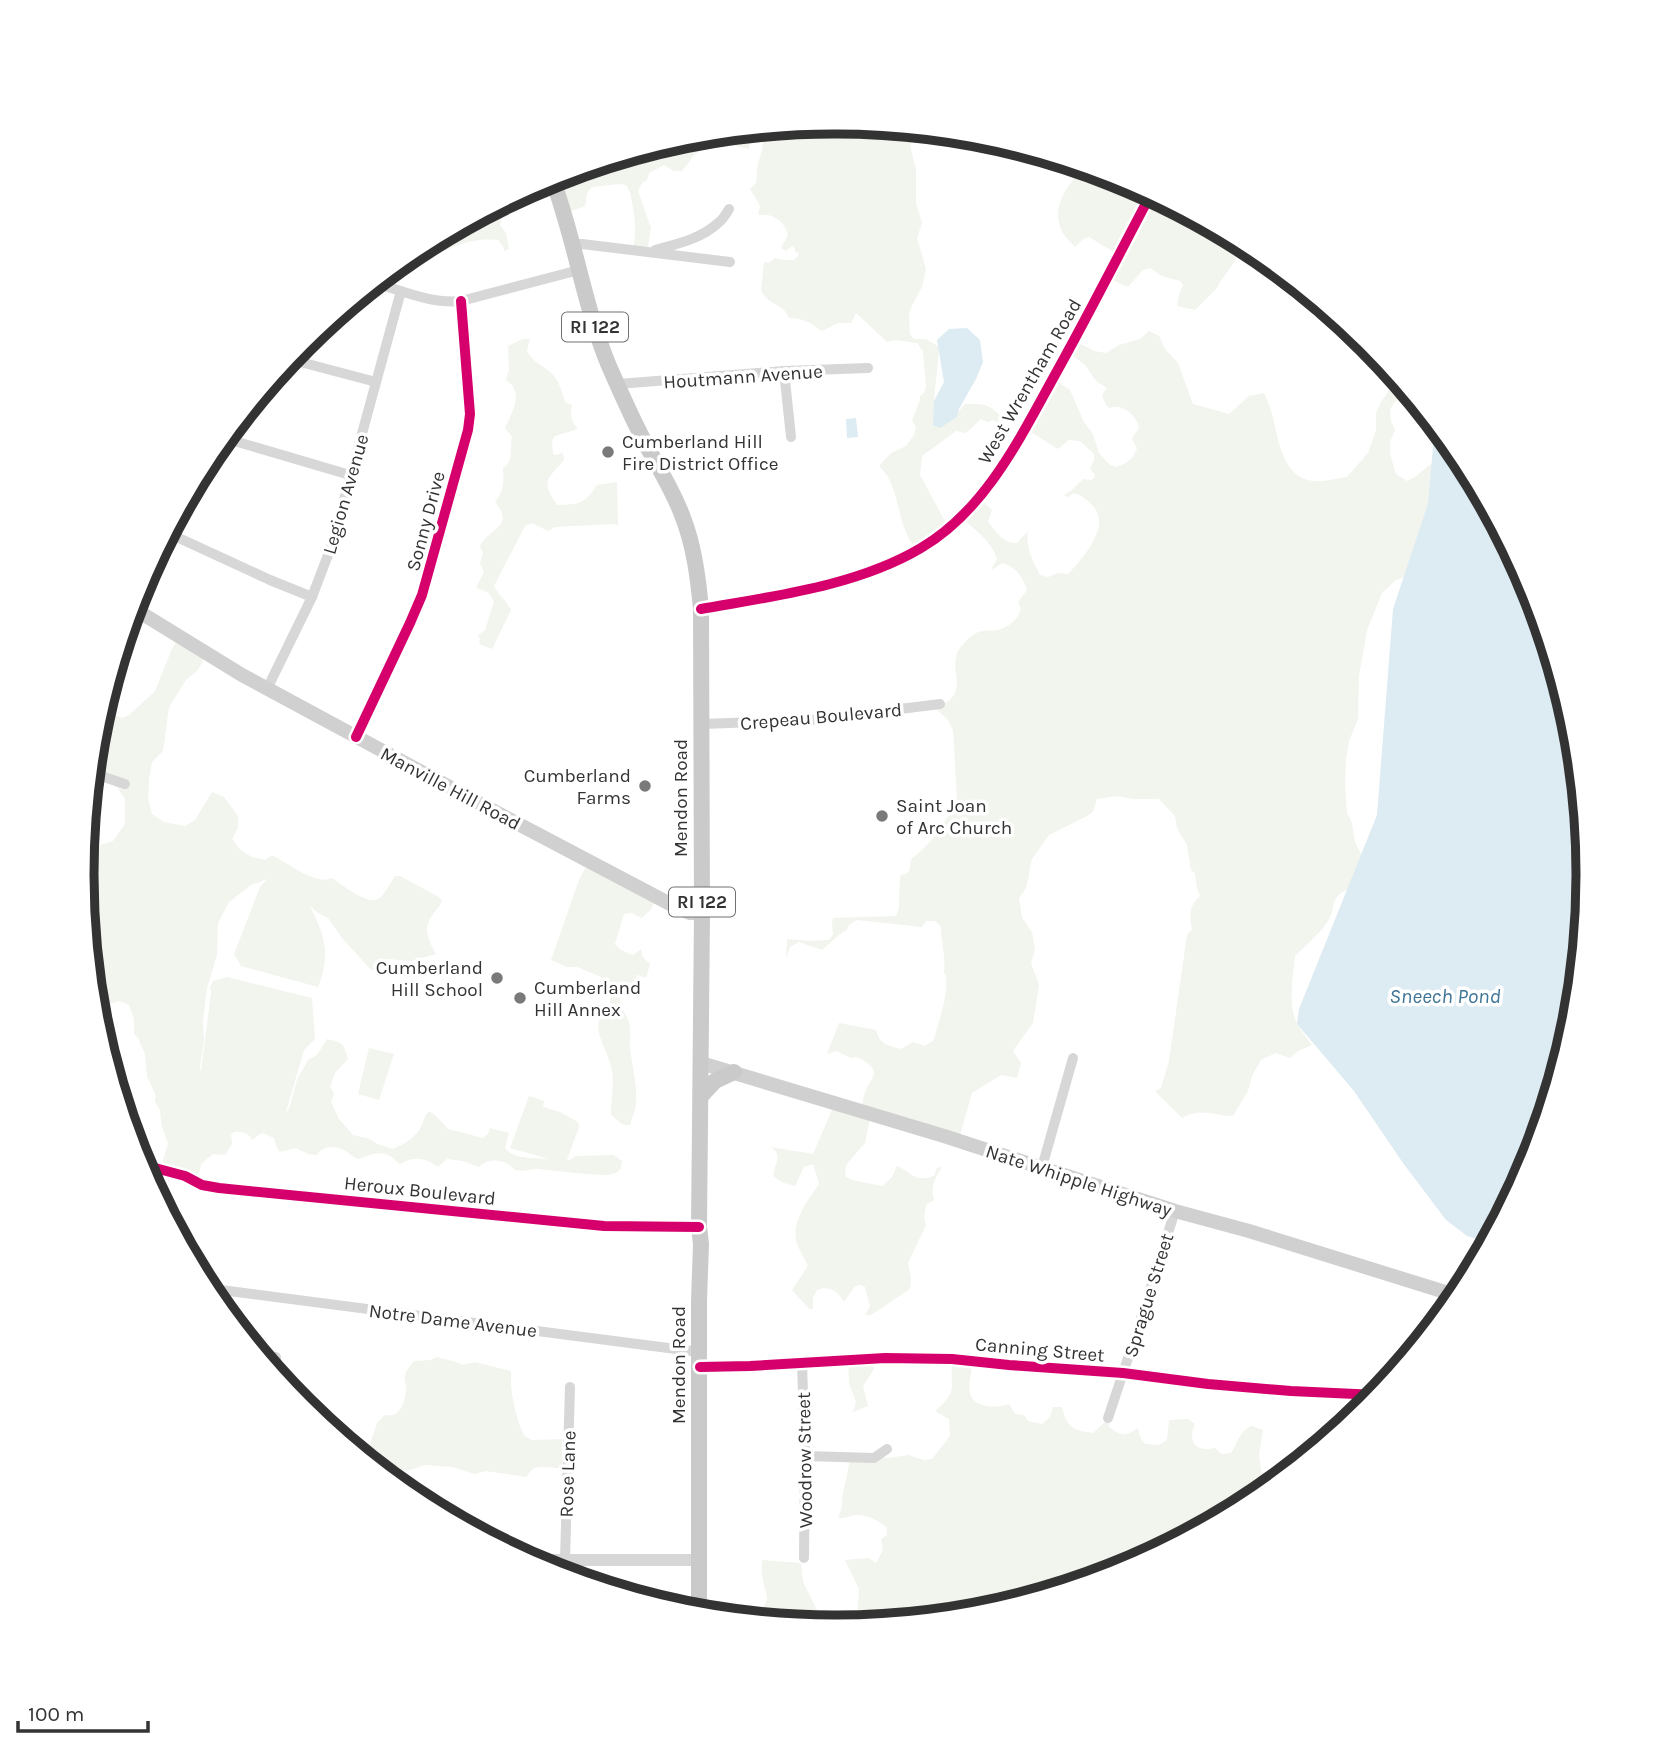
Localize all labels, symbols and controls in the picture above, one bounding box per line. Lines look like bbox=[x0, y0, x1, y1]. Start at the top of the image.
street label: West Wrentham Road bbox=[974, 295, 1086, 468]
road number: RI 122 bbox=[562, 312, 628, 342]
street label: Houtmann Avenue bbox=[663, 360, 824, 394]
place label: Cumberland Hill Fire District Office bbox=[622, 431, 779, 475]
street label: Legion Avenue bbox=[318, 432, 374, 557]
marker: Cumberland Hill Fire District Office bbox=[600, 444, 616, 460]
street label: Sonny Drive bbox=[402, 469, 450, 574]
street label: Crepeau Boulevard bbox=[739, 699, 903, 735]
street label: Mendon Road bbox=[670, 739, 692, 857]
street label: Manville Hill Road bbox=[377, 743, 524, 835]
place label: Cumberland Farms bbox=[524, 765, 631, 809]
marker: Cumberland Farms bbox=[637, 778, 653, 794]
place label: Saint Joan of Arc Church bbox=[896, 795, 1012, 839]
marker: Saint Joan of Arc Church bbox=[874, 808, 890, 824]
road number: RI 122 bbox=[669, 888, 735, 917]
place label: Cumberland Hill School bbox=[376, 957, 483, 1001]
marker: Cumberland Hill School bbox=[489, 970, 505, 986]
place label: Cumberland Hill Annex bbox=[534, 977, 641, 1021]
water label: Sneech Pond bbox=[1389, 984, 1501, 1008]
marker: Cumberland Hill Annex bbox=[512, 990, 528, 1006]
street label: Nate Whipple Highway bbox=[983, 1140, 1175, 1221]
street label: Heroux Boulevard bbox=[343, 1172, 497, 1210]
street label: Sprague Street bbox=[1120, 1231, 1178, 1360]
street label: Notre Dame Avenue bbox=[368, 1300, 538, 1342]
street label: Mendon Road bbox=[668, 1306, 690, 1424]
street label: Canning Street bbox=[974, 1333, 1105, 1367]
street label: Woodrow Street bbox=[793, 1392, 817, 1528]
street label: Rose Lane bbox=[555, 1430, 581, 1518]
scale bar bbox=[18, 1690, 147, 1734]
text: 100 m bbox=[28, 1702, 85, 1726]

